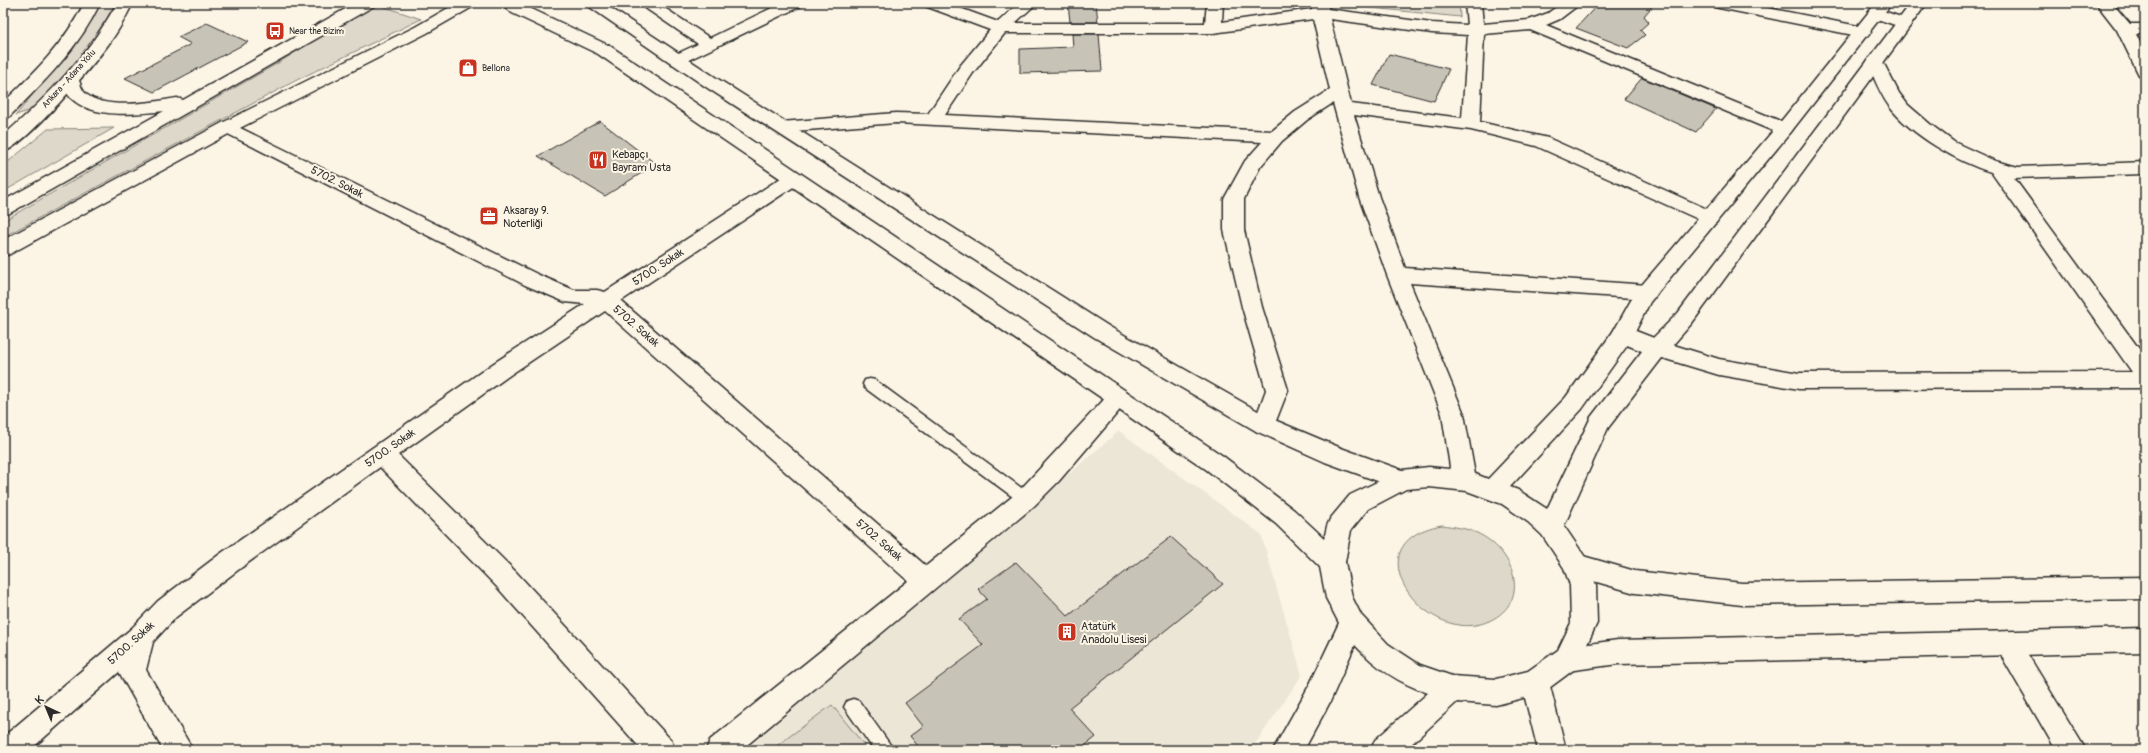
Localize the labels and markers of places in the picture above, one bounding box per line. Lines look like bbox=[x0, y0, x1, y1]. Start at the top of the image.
bus stop icon: Near the Bizim bbox=[264, 20, 286, 42]
place label: Near the Bizim bbox=[289, 26, 344, 37]
shop icon: Bellona bbox=[457, 57, 479, 79]
place label: Bellona bbox=[482, 63, 510, 74]
place label: Kebapçı Bayram Usta bbox=[612, 148, 671, 174]
restaurant icon: Kebapçı Bayram Usta bbox=[587, 149, 609, 171]
place label: Aksaray 9. Noterliği bbox=[503, 204, 549, 230]
office icon: Aksaray 9. Noterliği bbox=[478, 205, 500, 227]
place label: Atatürk Anadolu Lisesi bbox=[1081, 620, 1147, 646]
building icon: Atatürk Anadolu Lisesi bbox=[1056, 621, 1078, 643]

